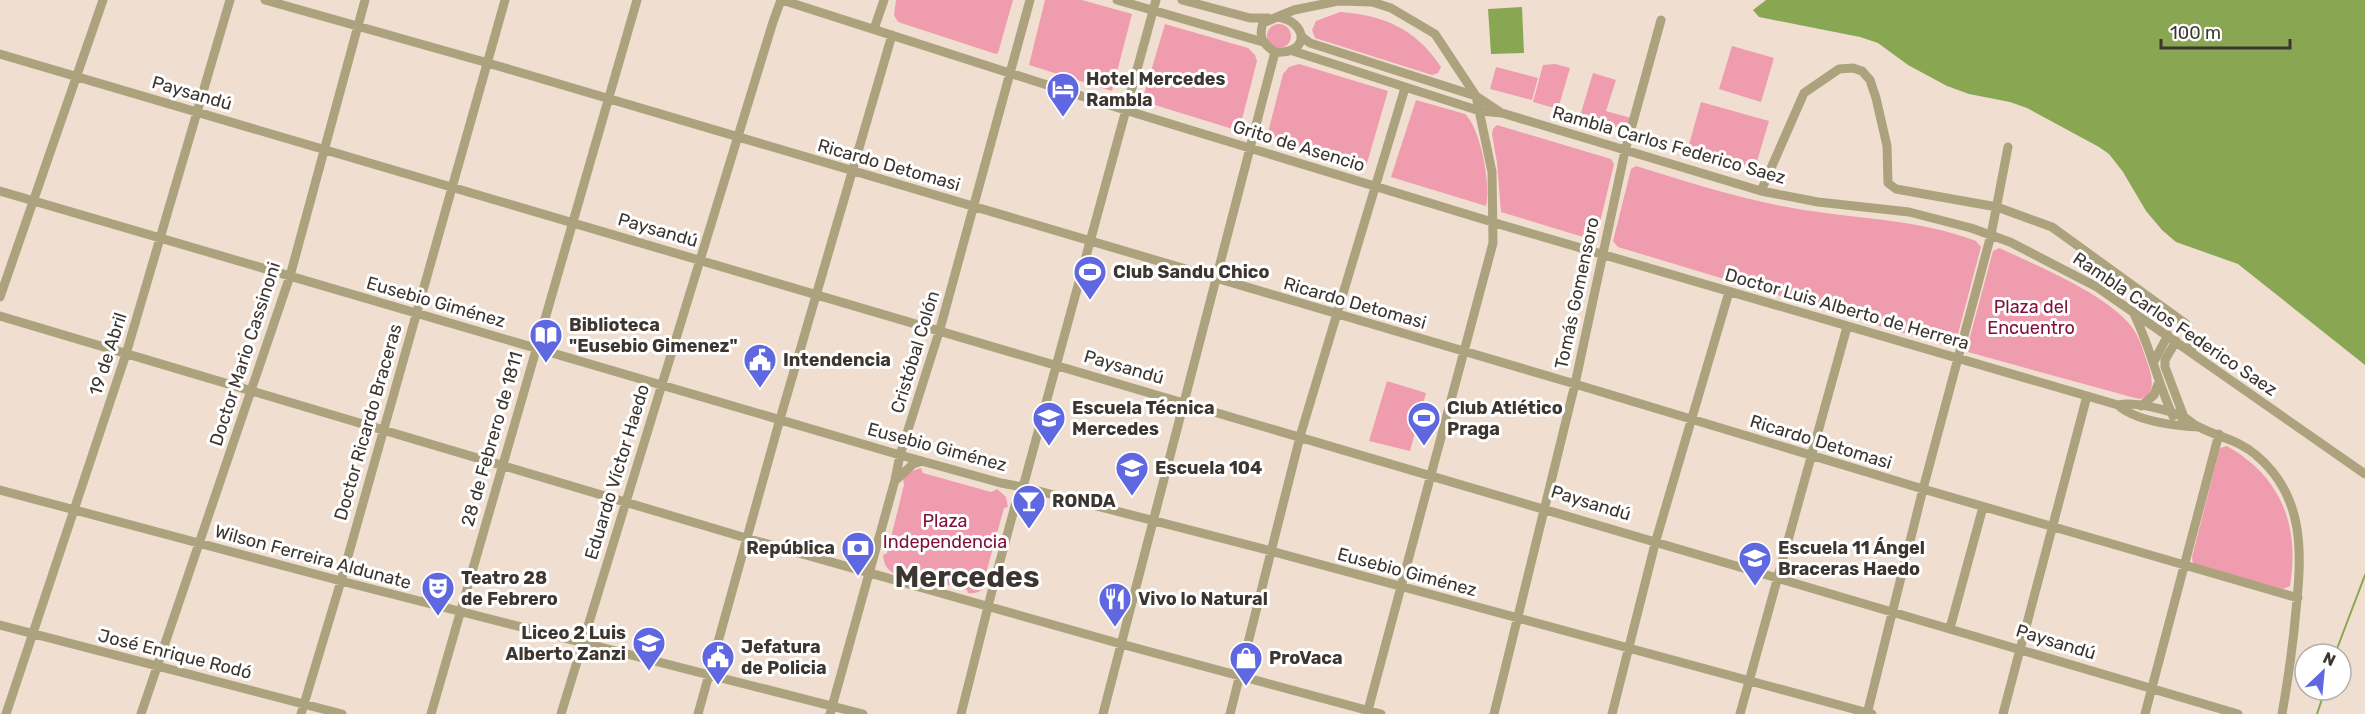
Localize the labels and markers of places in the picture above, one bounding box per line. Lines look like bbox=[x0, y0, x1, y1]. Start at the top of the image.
place label: Hotel Mercedes Rambla bbox=[1086, 68, 1225, 111]
hotel icon: Hotel Mercedes Rambla bbox=[1045, 71, 1081, 118]
sports icon: Club Sandu Chico bbox=[1072, 254, 1108, 301]
place label: Club Sandu Chico bbox=[1113, 261, 1269, 283]
place label: Biblioteca "Eusebio Gimenez" bbox=[569, 314, 738, 357]
library icon: Biblioteca "Eusebio Gimenez" bbox=[528, 317, 564, 364]
public building icon: Intendencia bbox=[742, 342, 778, 389]
place label: Intendencia bbox=[783, 349, 891, 371]
place label: Escuela Técnica Mercedes bbox=[1072, 397, 1215, 440]
place label: Club Atlético Praga bbox=[1447, 397, 1563, 440]
school or university icon: Escuela Técnica Mercedes bbox=[1031, 400, 1067, 447]
sports icon: Club Atlético Praga bbox=[1406, 400, 1442, 447]
school or university icon: Escuela 104 bbox=[1114, 450, 1150, 497]
place label: Escuela 104 bbox=[1155, 457, 1262, 479]
bar icon: RONDA bbox=[1011, 483, 1047, 530]
place label: RONDA bbox=[1052, 490, 1116, 512]
bank icon: República bbox=[840, 530, 876, 577]
place label: República bbox=[746, 537, 835, 559]
place label: Escuela 11 Ángel Braceras Haedo bbox=[1778, 537, 1925, 580]
school or university icon: Escuela 11 Ángel Braceras Haedo bbox=[1737, 540, 1773, 587]
place label: Teatro 28 de Febrero bbox=[461, 567, 558, 610]
theatre icon: Teatro 28 de Febrero bbox=[420, 570, 456, 617]
restaurant icon: Vivo lo Natural bbox=[1097, 581, 1133, 628]
place label: Vivo lo Natural bbox=[1138, 588, 1268, 610]
place label: Liceo 2 Luis Alberto Zanzi bbox=[506, 622, 626, 665]
school or university icon: Liceo 2 Luis Alberto Zanzi bbox=[631, 625, 667, 672]
place label: Jefatura de Policia bbox=[741, 636, 827, 679]
public building icon: Jefatura de Policia bbox=[700, 639, 736, 686]
shop icon: ProVaca bbox=[1228, 640, 1264, 687]
place label: ProVaca bbox=[1269, 647, 1343, 669]

